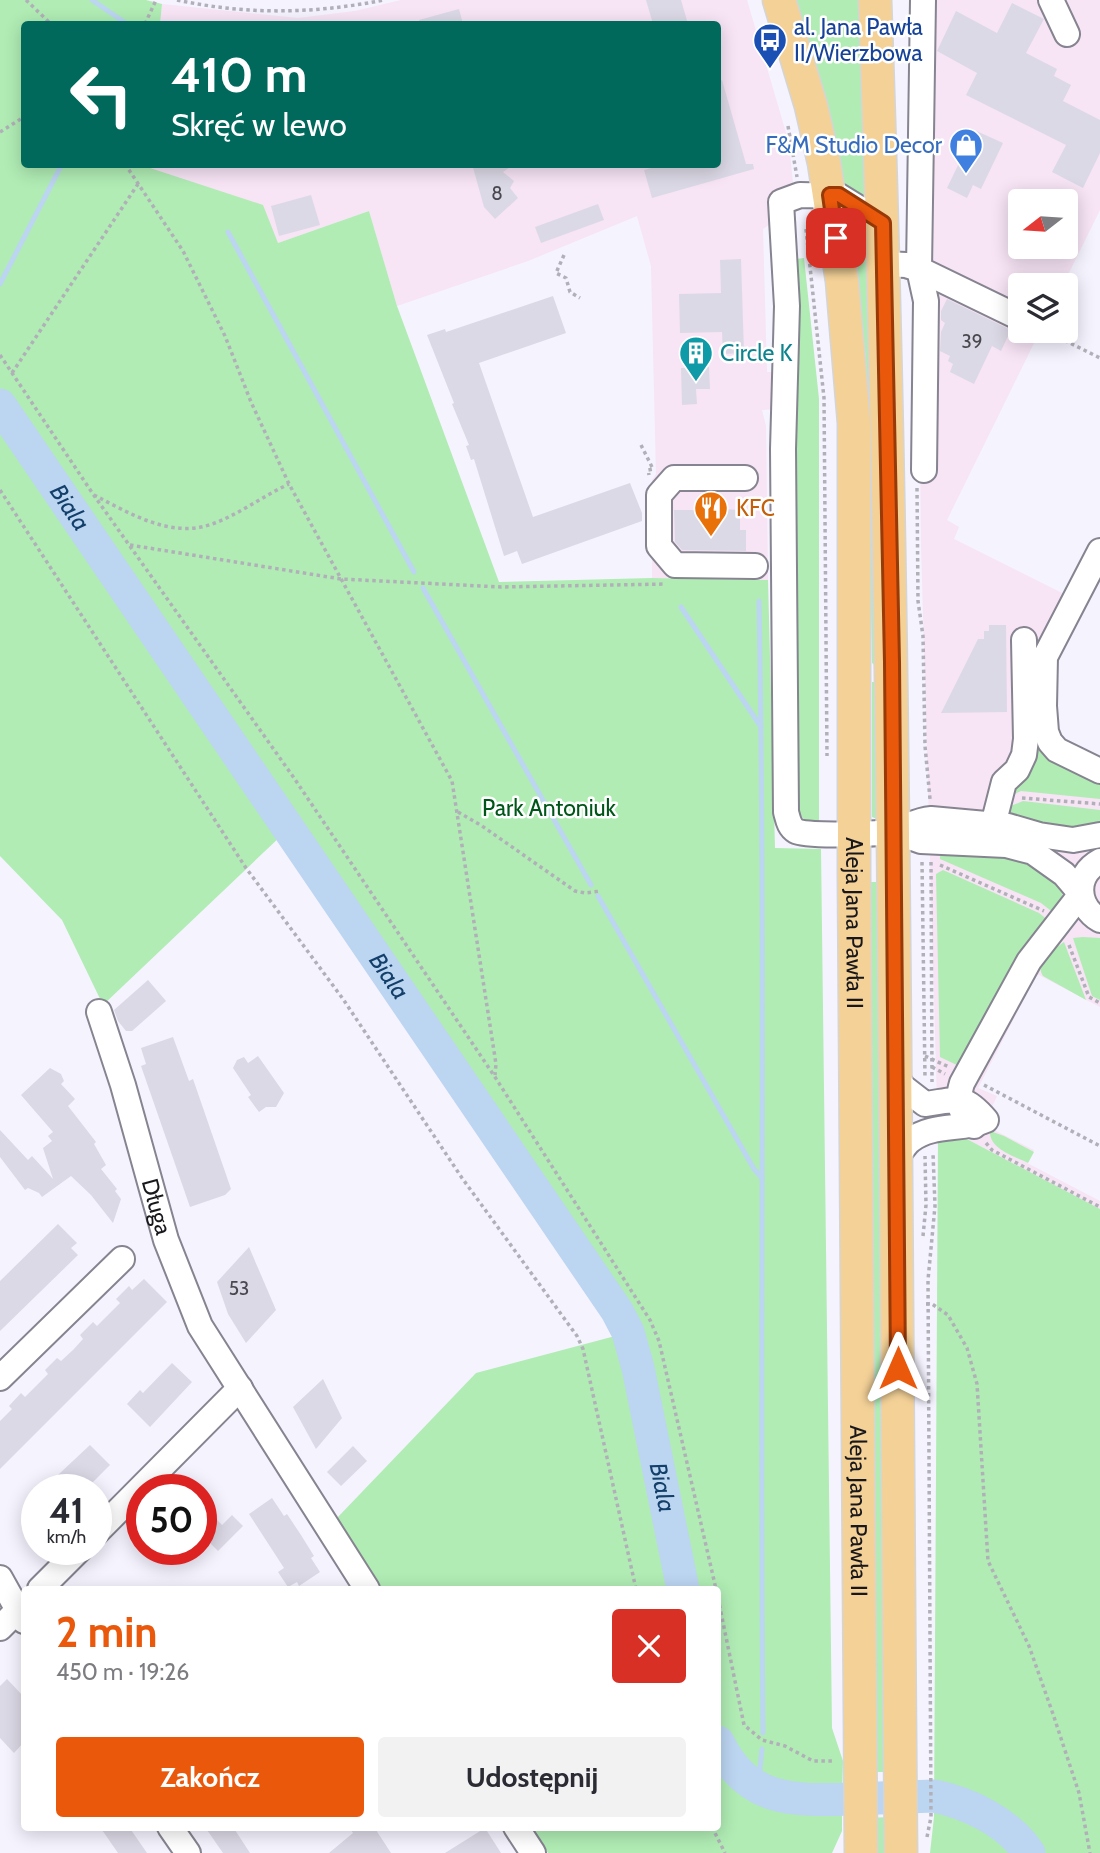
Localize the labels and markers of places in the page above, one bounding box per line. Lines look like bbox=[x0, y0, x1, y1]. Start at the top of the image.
place label: al. Jana Pawła II/Wierzbowa bbox=[794, 13, 923, 67]
bus stop icon: al. Jana Pawła II/Wierzbowa bbox=[751, 21, 789, 70]
shop icon: F&M Studio Decor bbox=[947, 126, 985, 175]
place label: F&M Studio Decor bbox=[765, 131, 943, 159]
pin bbox=[806, 208, 866, 268]
building icon: Circle K bbox=[677, 334, 715, 383]
place label: Circle K bbox=[720, 339, 792, 367]
restaurant icon: KFC bbox=[692, 489, 730, 538]
place label: KFC bbox=[736, 494, 775, 522]

